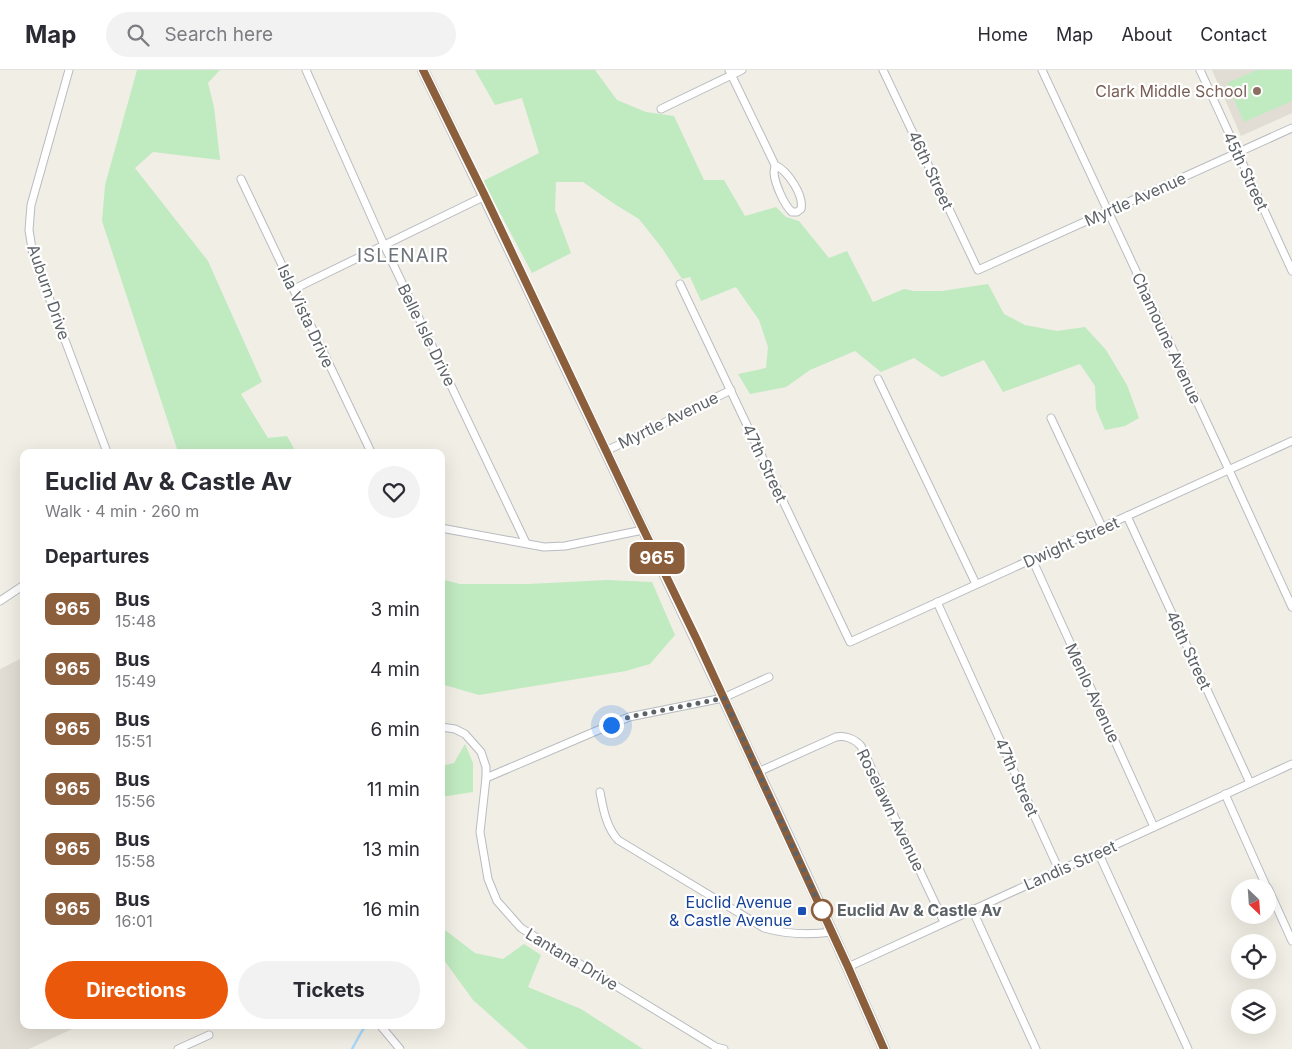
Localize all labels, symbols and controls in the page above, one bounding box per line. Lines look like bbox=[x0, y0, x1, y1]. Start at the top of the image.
search box bbox=[106, 12, 456, 57]
text: Map bbox=[25, 20, 76, 49]
icon: search bbox=[124, 21, 152, 49]
text: Search here bbox=[164, 23, 273, 46]
text: Home bbox=[978, 24, 1028, 45]
text: Map bbox=[1056, 24, 1093, 45]
text: About bbox=[1121, 24, 1172, 45]
text: Contact bbox=[1200, 24, 1267, 45]
place label: Clark Middle School bbox=[1095, 81, 1247, 101]
marker: Clark Middle School bbox=[1251, 85, 1263, 97]
street label: 46th Street bbox=[904, 127, 958, 213]
street label: 45th Street bbox=[1219, 129, 1273, 213]
street label: Myrtle Avenue bbox=[1081, 168, 1189, 230]
street label: Auburn Drive bbox=[23, 242, 75, 342]
district label: ISLENAIR bbox=[357, 244, 449, 267]
street label: Isla Vista Drive bbox=[273, 261, 339, 371]
street label: Chamoune Avenue bbox=[1128, 269, 1206, 407]
street label: Belle Isle Drive bbox=[394, 280, 460, 390]
street label: Myrtle Avenue bbox=[615, 387, 721, 453]
street label: 47th Street bbox=[738, 421, 792, 505]
button: heart bbox=[368, 466, 420, 518]
text: Euclid Av & Castle Av bbox=[45, 467, 292, 496]
text: Walk · 4 min · 260 m bbox=[45, 501, 199, 521]
street label: Dwight Street bbox=[1020, 512, 1122, 572]
line badge: 965 bbox=[628, 542, 686, 574]
text: Departures bbox=[45, 545, 149, 568]
text: 965 bbox=[640, 547, 674, 568]
text: Bus bbox=[115, 588, 150, 611]
text: 965 bbox=[55, 598, 90, 619]
text: 3 min bbox=[370, 598, 420, 621]
street label: 46th Street bbox=[1162, 607, 1216, 693]
text: 15:48 bbox=[115, 611, 156, 631]
street label: Menlo Avenue bbox=[1061, 640, 1125, 746]
text: Bus bbox=[115, 648, 150, 671]
text: 965 bbox=[55, 658, 90, 679]
text: 4 min bbox=[370, 658, 420, 681]
text: 15:49 bbox=[115, 671, 156, 691]
text: Bus bbox=[115, 708, 150, 731]
your location bbox=[599, 713, 624, 738]
text: 965 bbox=[55, 718, 90, 739]
text: 6 min bbox=[370, 718, 420, 741]
text: 15:51 bbox=[115, 731, 152, 751]
street label: 47th Street bbox=[991, 735, 1043, 819]
street label: Roselawn Avenue bbox=[853, 746, 929, 874]
text: Bus bbox=[115, 768, 150, 791]
text: 965 bbox=[55, 778, 90, 799]
text: 11 min bbox=[367, 778, 420, 801]
text: 15:56 bbox=[115, 791, 156, 811]
text: Bus bbox=[115, 828, 150, 851]
street label: Landis Street bbox=[1021, 836, 1119, 894]
text: 965 bbox=[55, 838, 90, 859]
text: 13 min bbox=[363, 838, 420, 861]
text: 15:58 bbox=[115, 851, 155, 871]
north arrow bbox=[1231, 879, 1276, 924]
map controls bbox=[1231, 879, 1276, 1034]
text: Bus bbox=[115, 888, 150, 911]
place label: Euclid Avenue & Castle Avenue bbox=[669, 892, 792, 930]
text: 965 bbox=[55, 898, 90, 919]
text: 16 min bbox=[363, 898, 420, 921]
marker: Euclid Av & Castle Av bbox=[811, 899, 833, 921]
place label: Euclid Av & Castle Av bbox=[837, 900, 1002, 920]
marker: Euclid Avenue & Castle Avenue bbox=[796, 905, 808, 917]
text: 16:01 bbox=[115, 911, 153, 931]
street label: Lantana Drive bbox=[522, 924, 622, 994]
button: locate bbox=[1231, 934, 1276, 979]
button: Directions bbox=[45, 961, 228, 1019]
button: Tickets bbox=[238, 961, 420, 1019]
button: layers bbox=[1231, 989, 1276, 1034]

